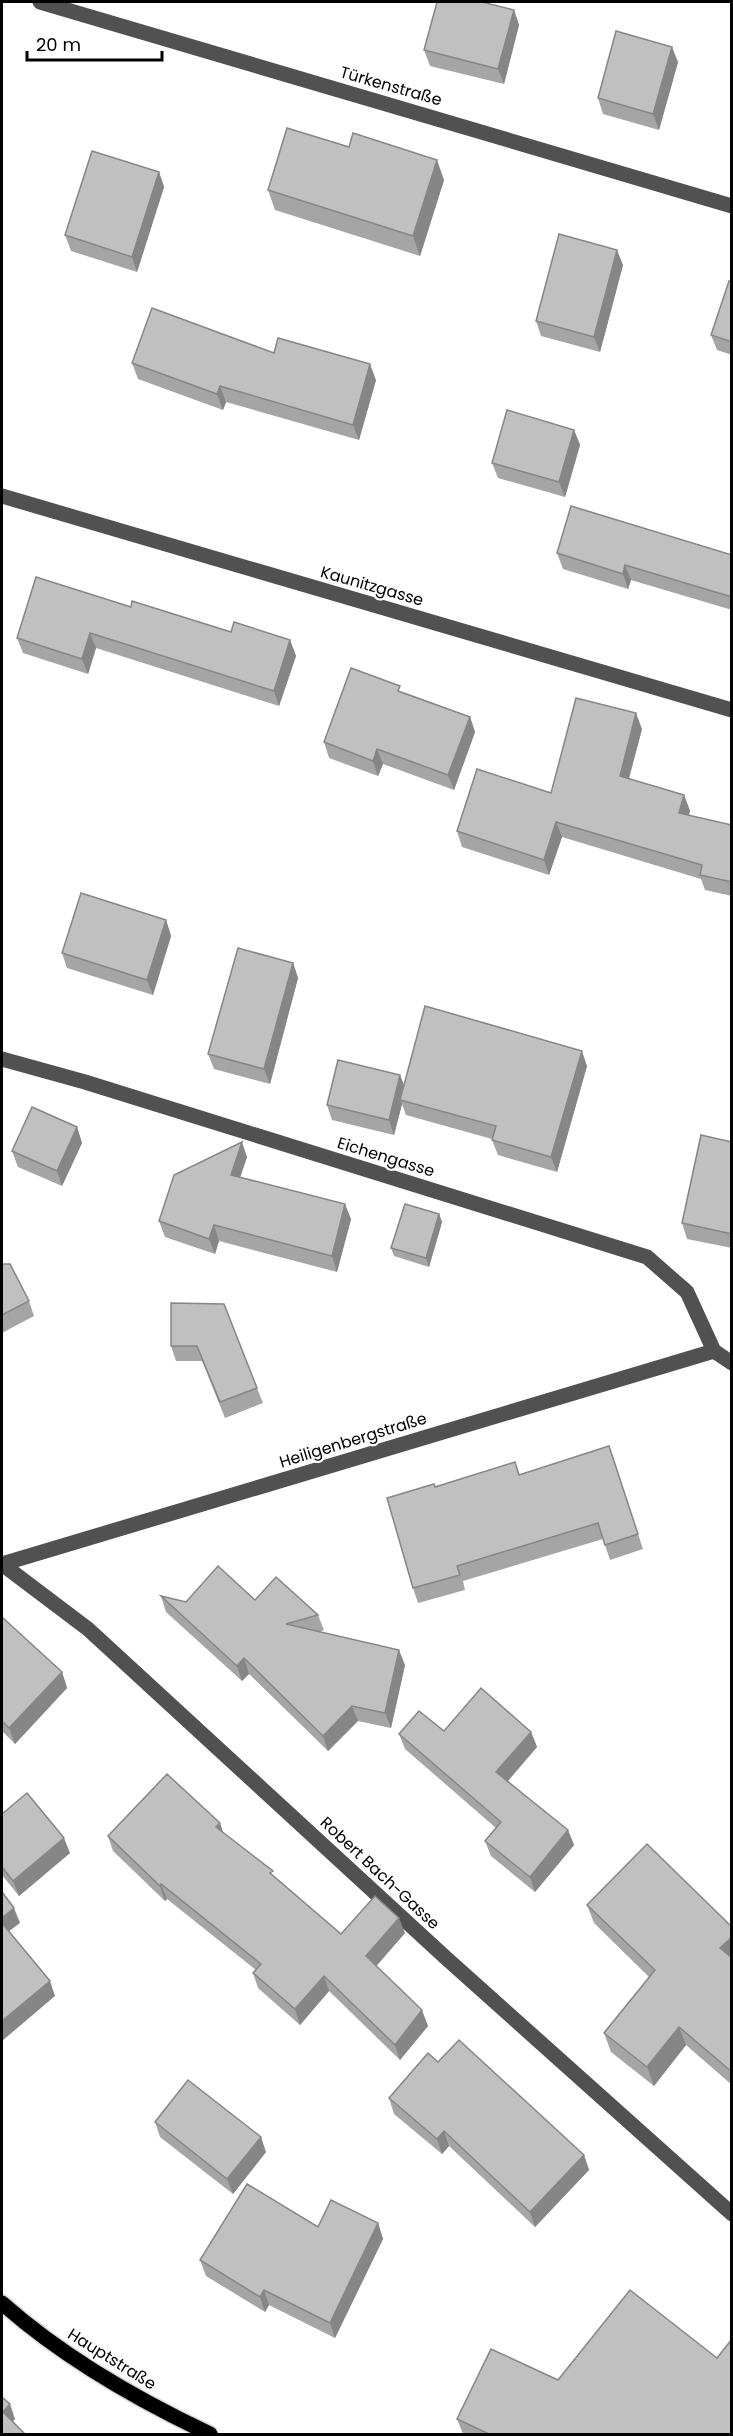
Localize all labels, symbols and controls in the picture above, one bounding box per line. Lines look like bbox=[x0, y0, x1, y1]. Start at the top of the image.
scale bar bbox=[27, 24, 162, 62]
text: 20 m bbox=[36, 32, 81, 57]
street label: Türkenstraße bbox=[337, 60, 445, 112]
street label: Kaunitzgasse bbox=[318, 560, 426, 612]
street label: Eichengasse bbox=[335, 1131, 437, 1183]
street label: Heiligenbergstraße bbox=[276, 1407, 430, 1473]
street label: Robert Bach-Gasse bbox=[315, 1811, 445, 1935]
street label: Hauptstraße bbox=[63, 2323, 161, 2395]

